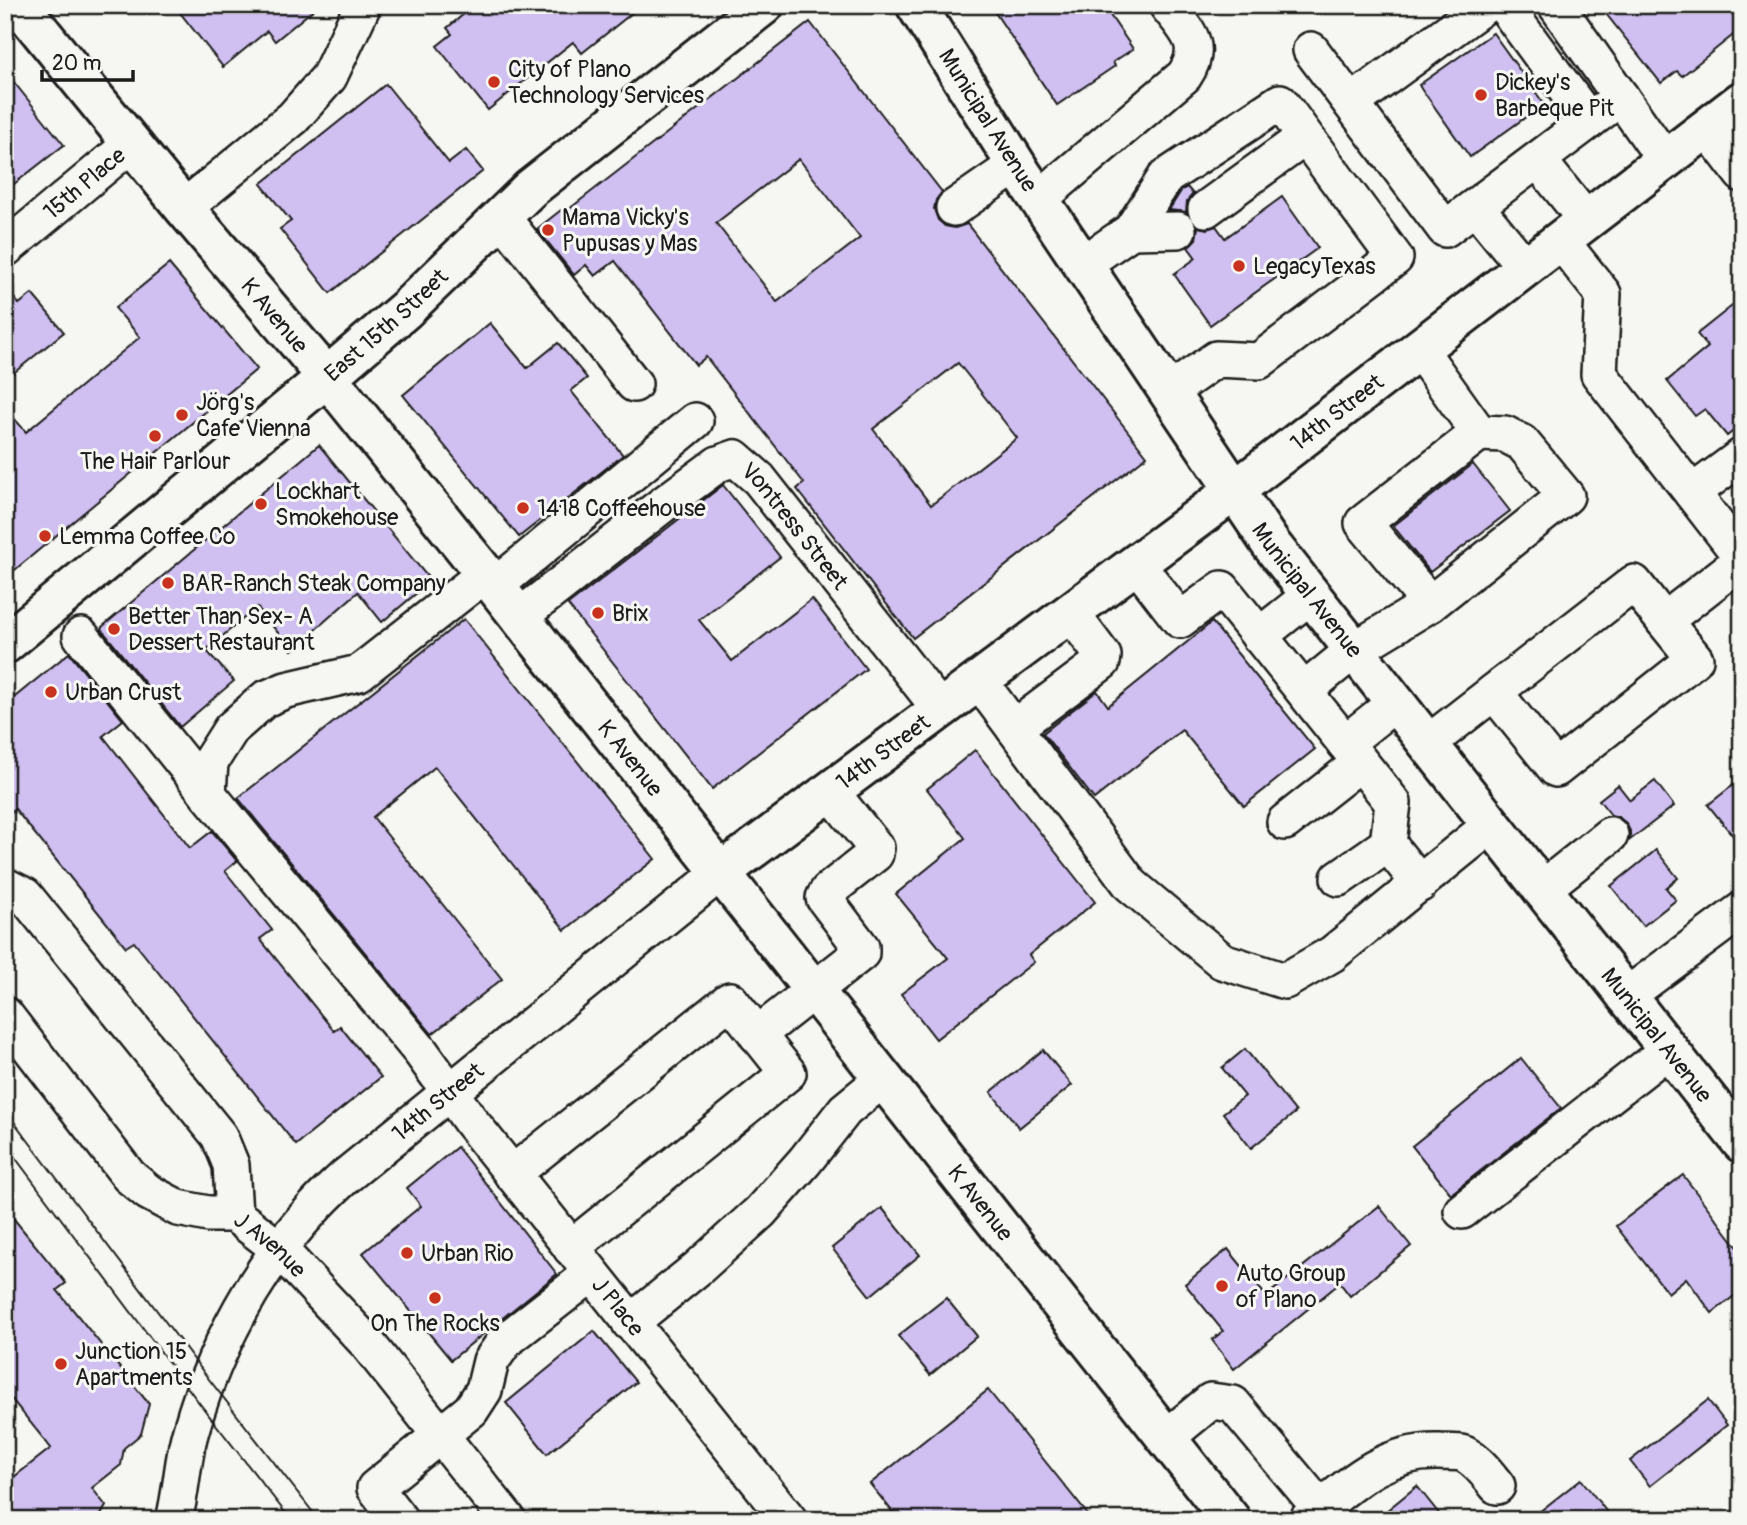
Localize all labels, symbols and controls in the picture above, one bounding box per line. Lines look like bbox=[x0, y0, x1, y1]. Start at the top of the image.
scale bar bbox=[42, 38, 133, 82]
street label: Municipal Avenue bbox=[932, 43, 1044, 198]
text: 20 m bbox=[52, 50, 101, 77]
place label: City of Plano Technology Services bbox=[508, 55, 704, 110]
place label: Dickey's Barbeque Pit bbox=[1495, 68, 1615, 123]
marker: City of Plano Technology Services bbox=[486, 74, 502, 90]
marker: Dickey's Barbeque Pit bbox=[1473, 87, 1489, 103]
street label: 15th Place bbox=[37, 140, 132, 226]
place label: Mama Vicky's Pupusas y Mas bbox=[562, 203, 697, 258]
marker: Mama Vicky's Pupusas y Mas bbox=[540, 222, 556, 238]
place label: LegacyTexas bbox=[1253, 252, 1376, 281]
marker: LegacyTexas bbox=[1231, 258, 1247, 274]
street label: East 15th Street bbox=[318, 262, 455, 388]
street label: K Avenue bbox=[234, 272, 315, 360]
street label: 14th Street bbox=[1285, 367, 1390, 457]
place label: Jörg's Cafe Vienna bbox=[196, 388, 311, 443]
marker: Jörg's Cafe Vienna bbox=[174, 407, 190, 423]
marker: The Hair Parlour bbox=[147, 428, 163, 444]
place label: The Hair Parlour bbox=[80, 447, 230, 476]
street label: Vontress Street bbox=[735, 456, 855, 596]
place label: Lockhart Smokehouse bbox=[275, 477, 399, 532]
place label: 1418 Coffeehouse bbox=[537, 494, 706, 523]
marker: Lockhart Smokehouse bbox=[253, 496, 269, 512]
marker: 1418 Coffeehouse bbox=[515, 500, 531, 516]
street label: Municipal Avenue bbox=[1245, 517, 1369, 664]
place label: Lemma Coffee Co bbox=[59, 522, 235, 551]
marker: Lemma Coffee Co bbox=[37, 528, 53, 544]
place label: BAR-Ranch Steak Company bbox=[182, 569, 446, 598]
marker: BAR-Ranch Steak Company bbox=[160, 575, 176, 591]
place label: Brix bbox=[612, 599, 649, 628]
place label: Better Than Sex- A Dessert Restaurant bbox=[128, 602, 315, 657]
marker: Brix bbox=[590, 605, 606, 621]
marker: Better Than Sex- A Dessert Restaurant bbox=[106, 621, 122, 637]
place label: Urban Crust bbox=[65, 678, 182, 707]
marker: Urban Crust bbox=[43, 684, 59, 700]
street label: 14th Street bbox=[830, 707, 937, 797]
street label: K Avenue bbox=[591, 714, 670, 803]
street label: Municipal Avenue bbox=[1595, 962, 1719, 1109]
street label: 14th Street bbox=[386, 1056, 490, 1148]
street label: K Avenue bbox=[941, 1159, 1020, 1247]
street label: J Avenue bbox=[228, 1205, 313, 1284]
place label: Urban Rio bbox=[421, 1239, 514, 1268]
marker: Urban Rio bbox=[399, 1245, 415, 1261]
place label: Auto Group of Plano bbox=[1236, 1259, 1346, 1314]
street label: J Place bbox=[585, 1271, 651, 1343]
marker: Auto Group of Plano bbox=[1214, 1278, 1230, 1294]
marker: On The Rocks bbox=[427, 1290, 443, 1306]
place label: On The Rocks bbox=[370, 1309, 500, 1338]
place label: Junction 15 Apartments bbox=[75, 1337, 193, 1392]
marker: Junction 15 Apartments bbox=[53, 1356, 69, 1372]

